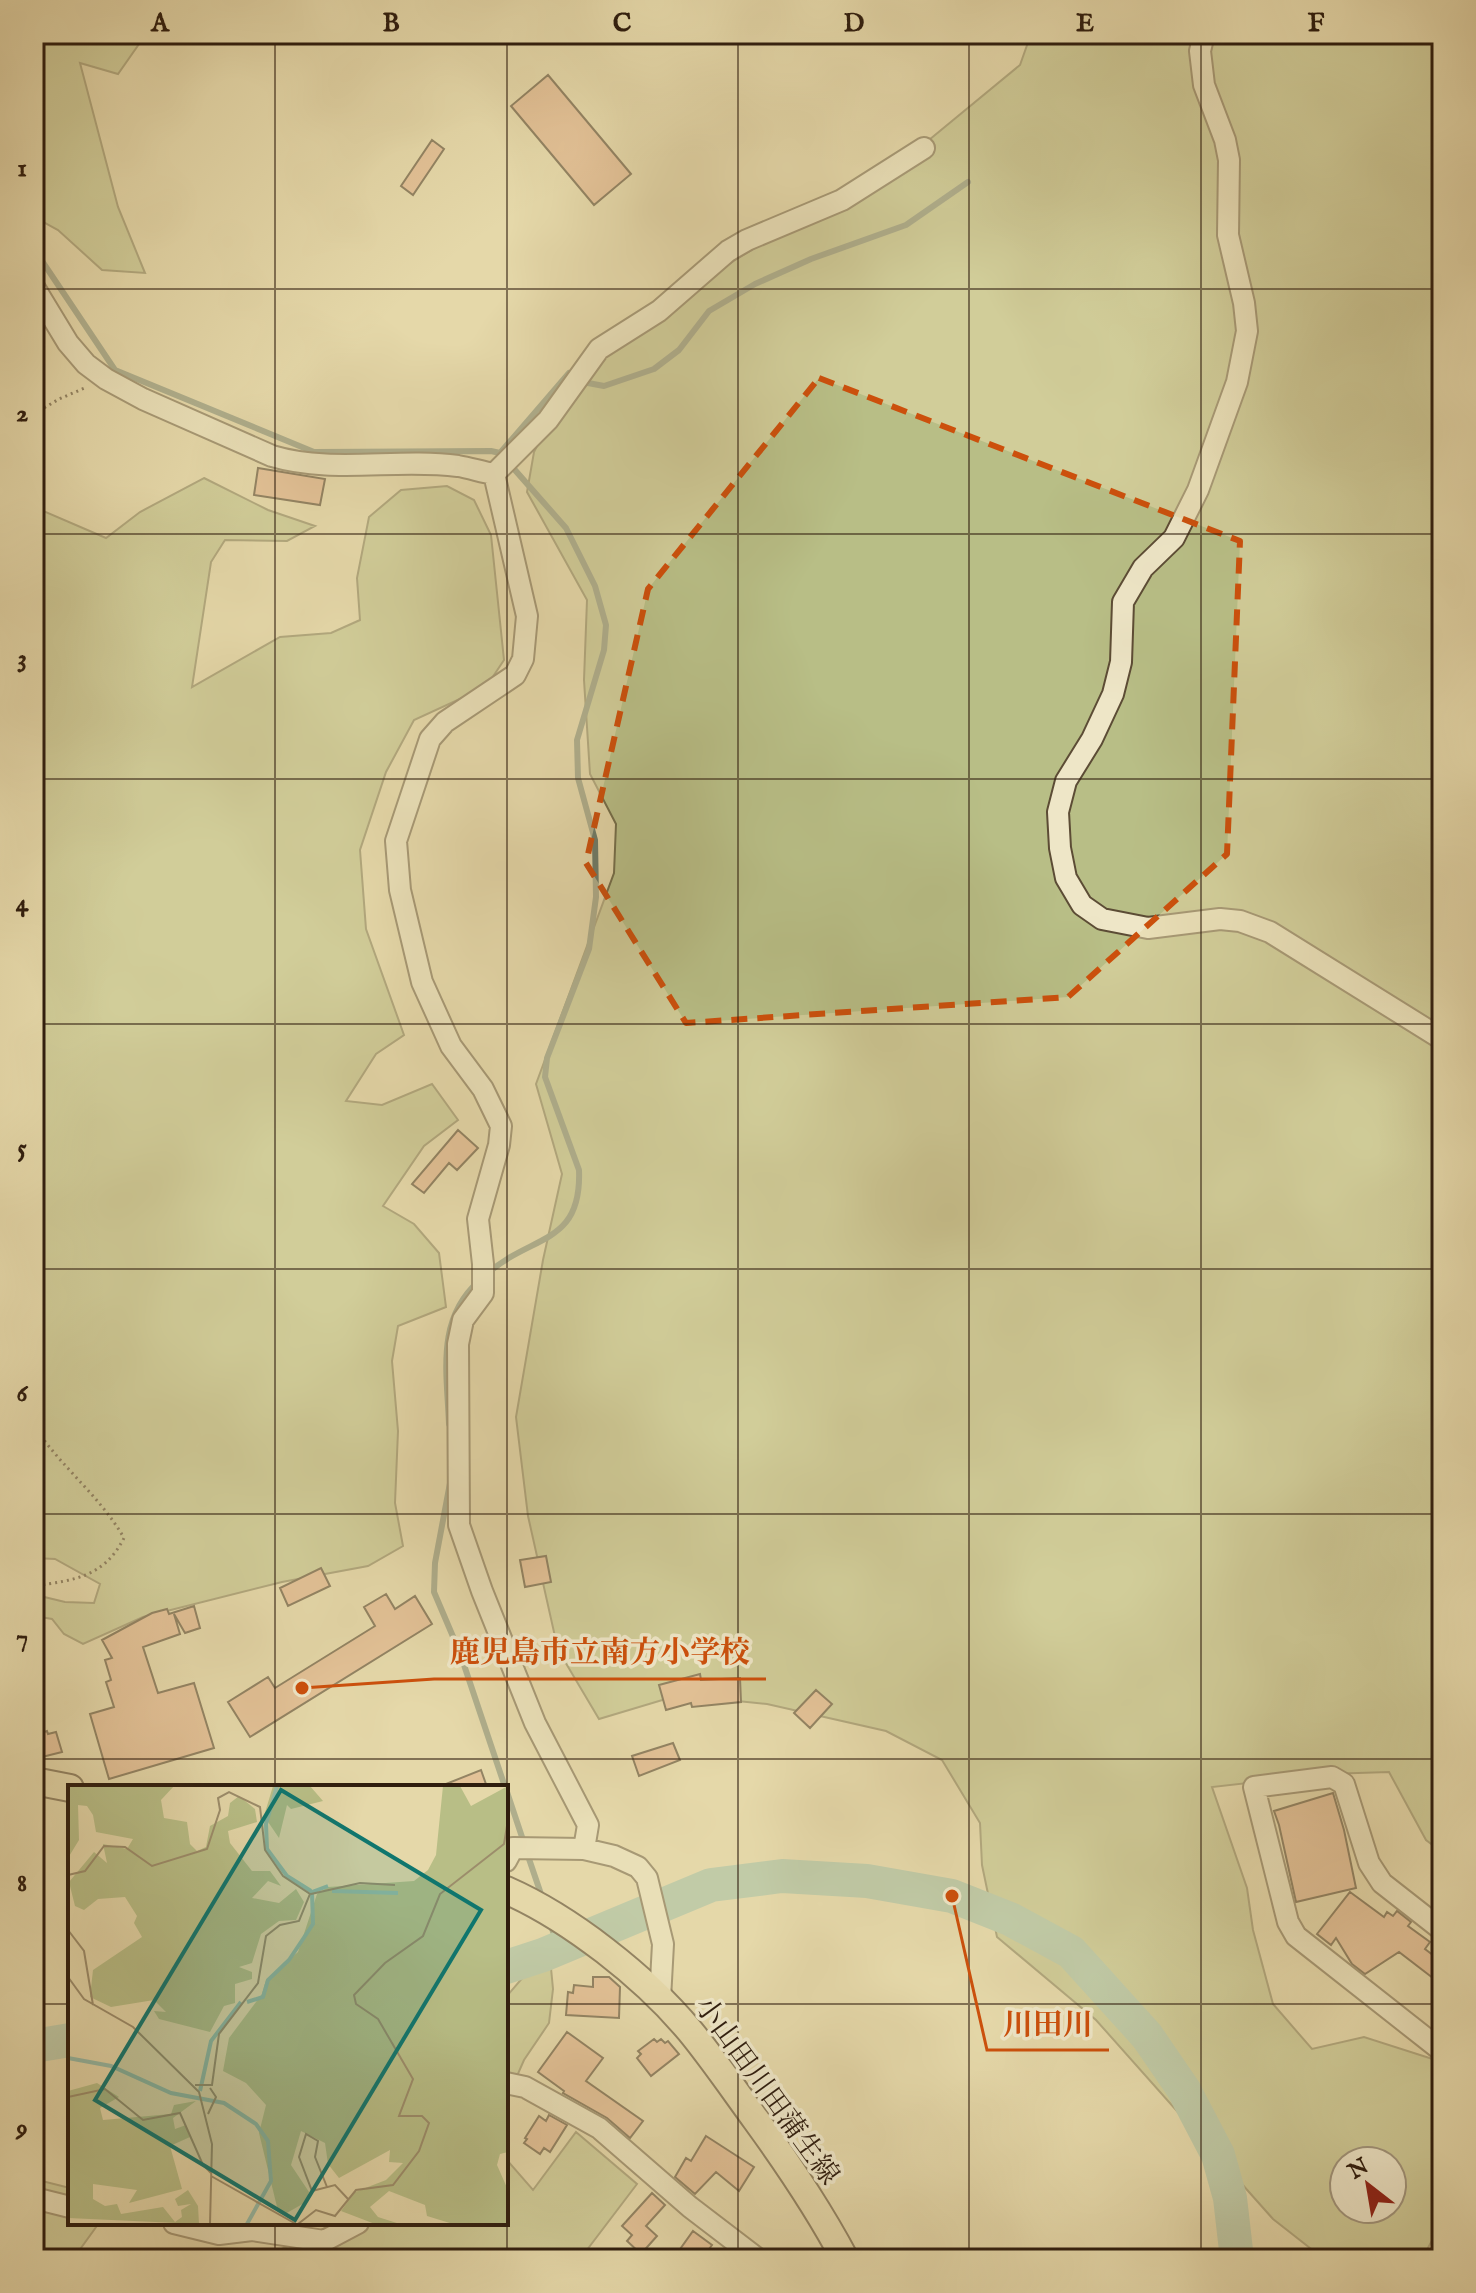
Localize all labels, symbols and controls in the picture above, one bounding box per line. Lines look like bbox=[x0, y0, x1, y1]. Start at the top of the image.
text: A bbox=[150, 7, 170, 40]
text: B bbox=[382, 7, 400, 40]
text: C bbox=[613, 7, 632, 40]
text: D bbox=[844, 7, 865, 40]
text: E bbox=[1076, 7, 1094, 40]
text: F bbox=[1308, 7, 1325, 40]
text: 1 bbox=[17, 152, 27, 185]
text: 2 bbox=[16, 397, 28, 430]
text: 3 bbox=[17, 642, 27, 675]
text: 4 bbox=[16, 887, 30, 920]
text: 5 bbox=[17, 1132, 27, 1165]
text: 6 bbox=[17, 1377, 29, 1410]
text: 7 bbox=[16, 1622, 28, 1655]
callout: 鹿児島市立南方小学校 bbox=[434, 1625, 766, 1679]
text: 鹿児島市立南方小学校 bbox=[450, 1635, 750, 1673]
inset map bbox=[68, 1785, 508, 2225]
text: 8 bbox=[17, 1867, 27, 1900]
street label: 小山田川田蒲生線 bbox=[686, 1991, 846, 2192]
callout: 川田川 bbox=[987, 1996, 1109, 2050]
text: 川田川 bbox=[1003, 2007, 1093, 2045]
text: 9 bbox=[15, 2112, 28, 2145]
north arrow bbox=[1328, 2145, 1408, 2225]
text: N bbox=[1342, 2153, 1374, 2187]

